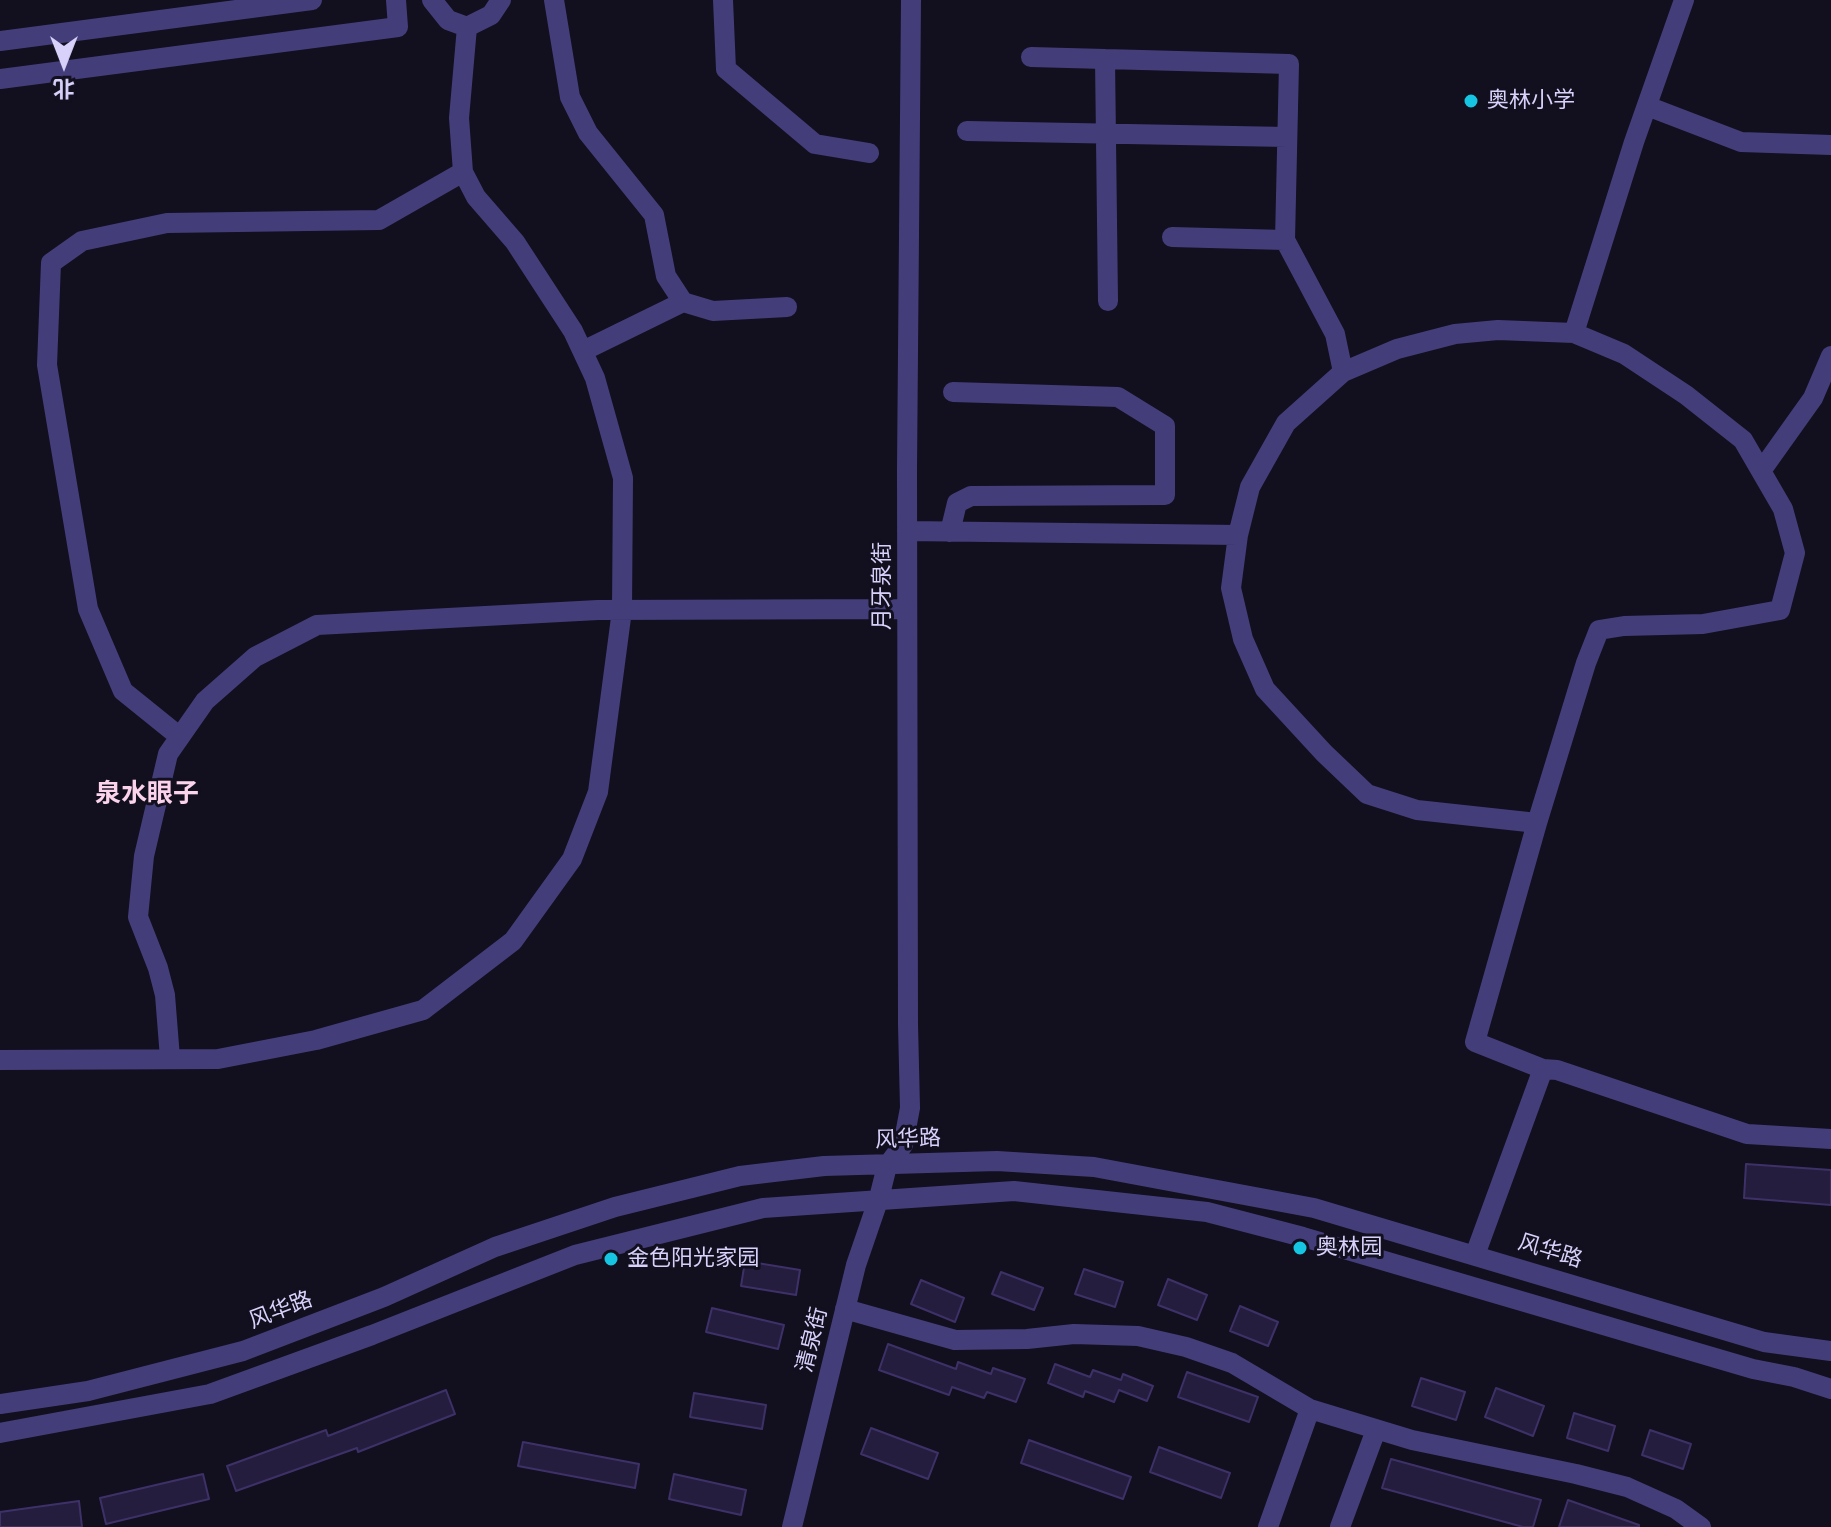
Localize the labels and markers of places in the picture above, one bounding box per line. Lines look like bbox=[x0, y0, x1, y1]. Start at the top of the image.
place label: 奥林小学 bbox=[1487, 88, 1575, 114]
marker: 奥林小学 bbox=[1462, 92, 1480, 110]
place label: 奥林园 bbox=[1316, 1235, 1382, 1261]
marker: 奥林园 bbox=[1291, 1239, 1309, 1257]
place label: 金色阳光家园 bbox=[627, 1246, 759, 1272]
marker: 金色阳光家园 bbox=[602, 1250, 620, 1268]

